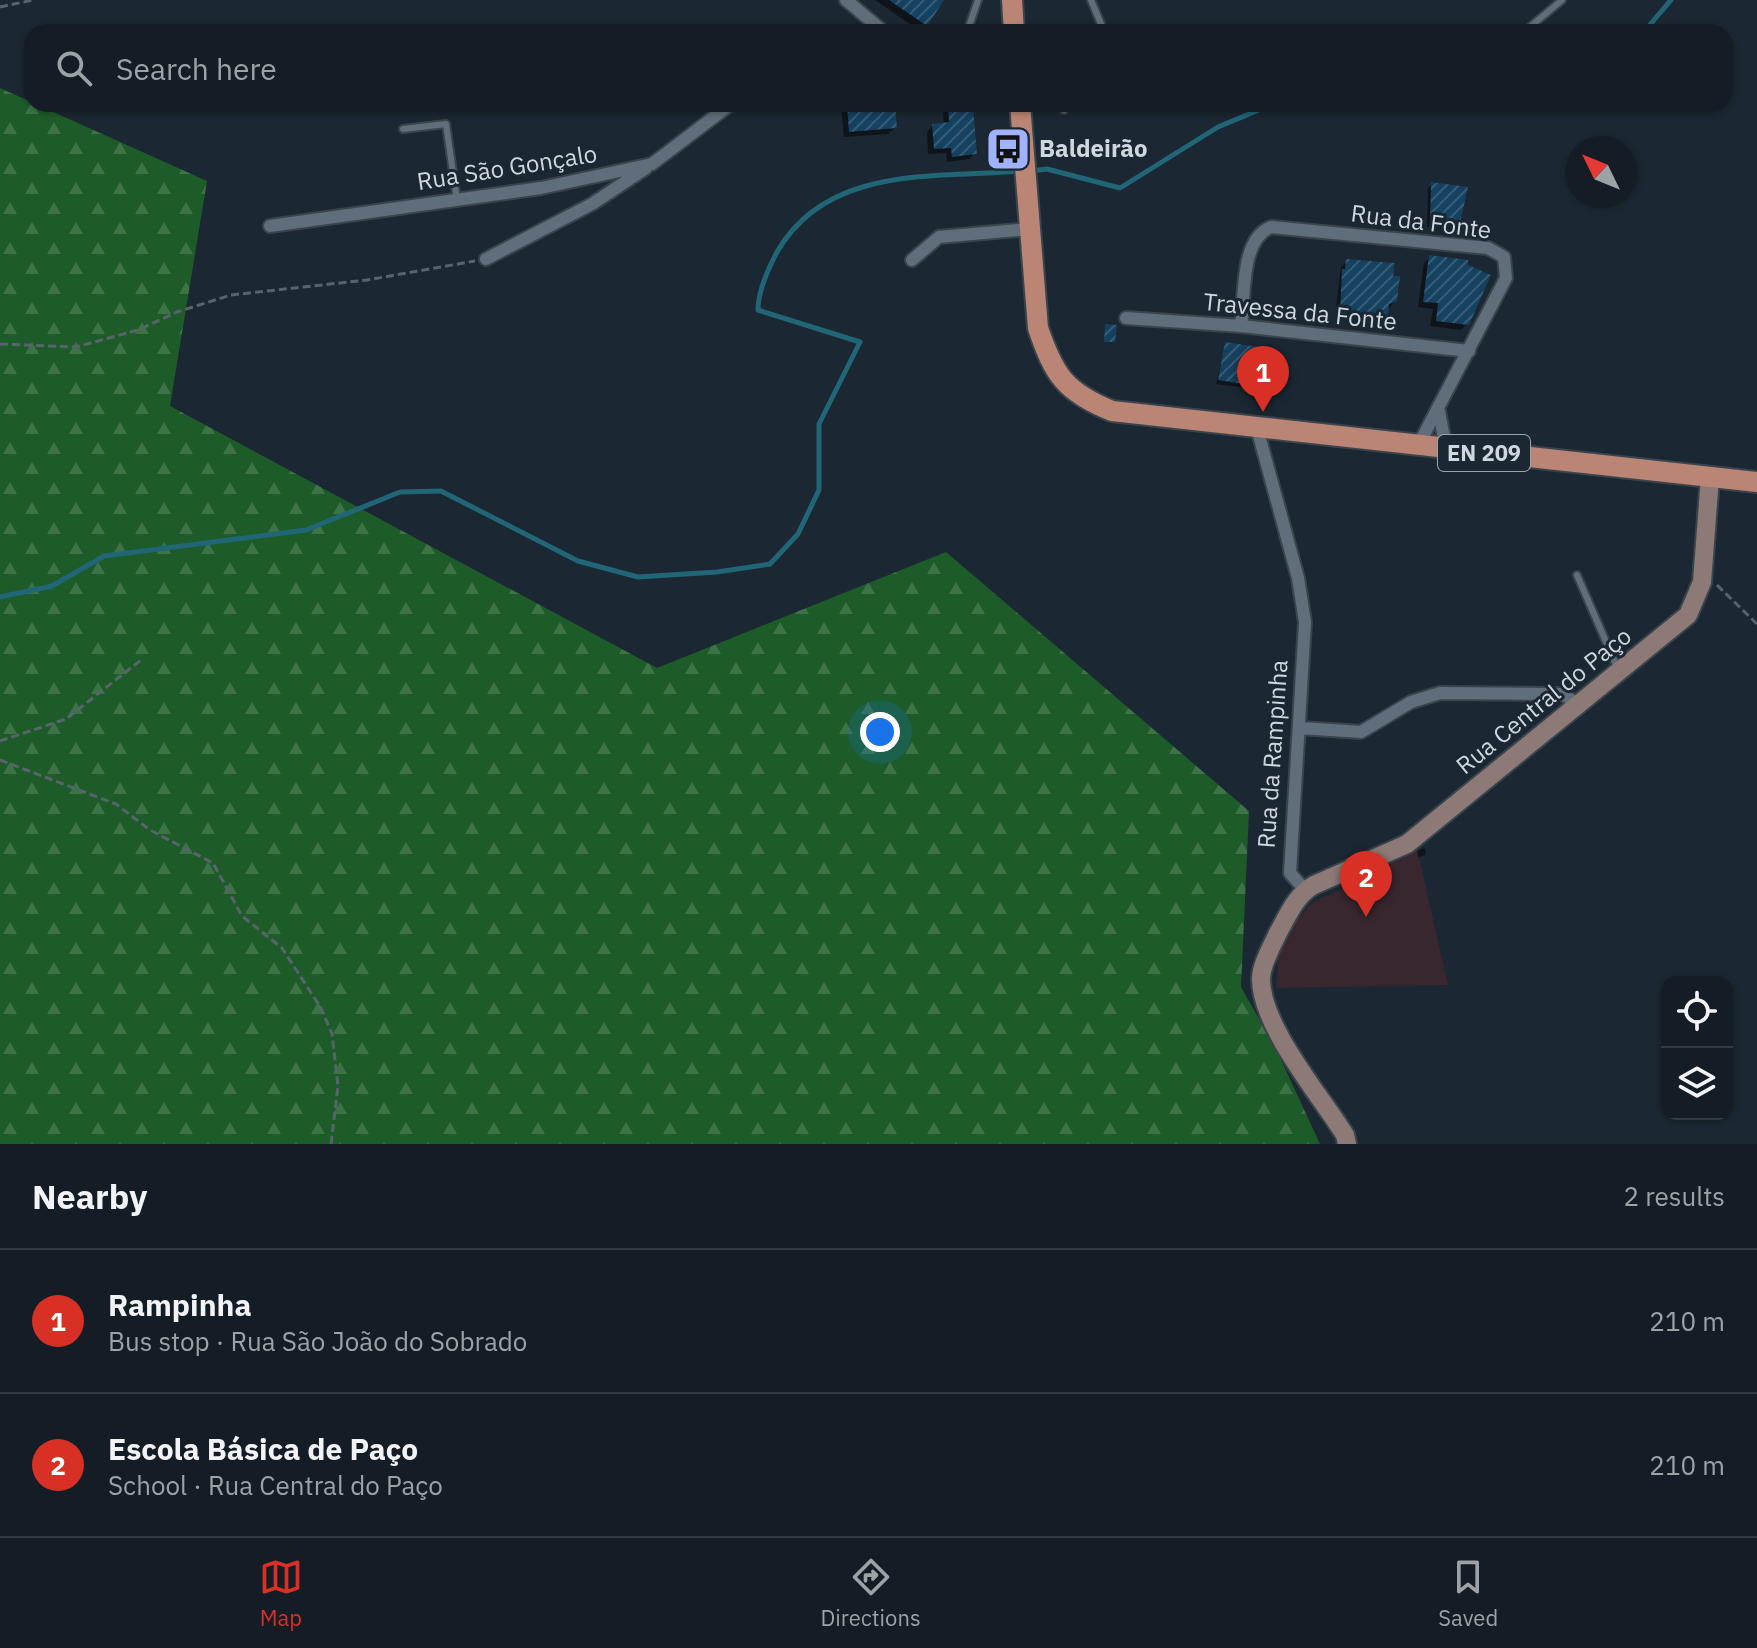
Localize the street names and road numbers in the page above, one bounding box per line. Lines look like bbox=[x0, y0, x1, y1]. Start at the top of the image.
street label: Rua São Gonçalo bbox=[414, 137, 599, 197]
street label: Rua da Fonte bbox=[1349, 197, 1493, 245]
street label: Travessa da Fonte bbox=[1202, 285, 1398, 337]
road number: EN 209 bbox=[1438, 435, 1530, 471]
street label: Rua Central do Paço bbox=[1449, 620, 1638, 781]
street label: Rua da Rampinha bbox=[1249, 658, 1295, 849]

